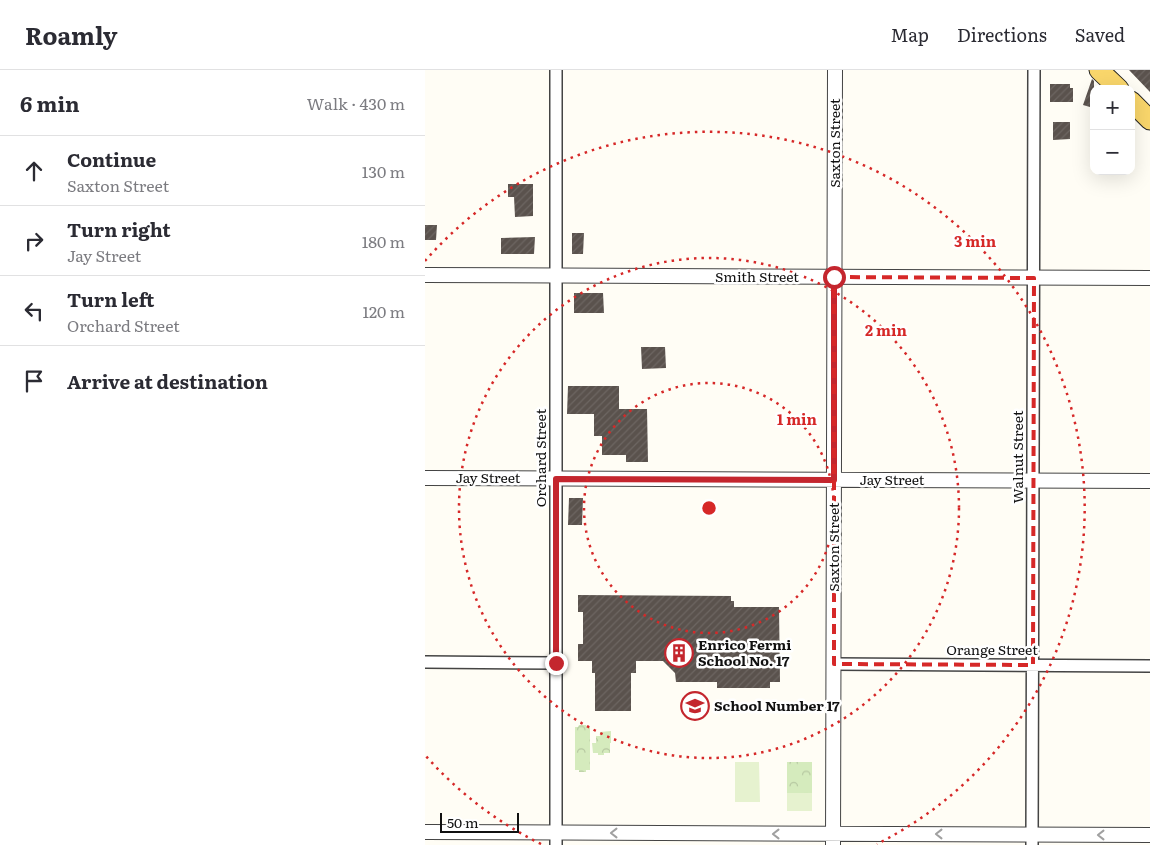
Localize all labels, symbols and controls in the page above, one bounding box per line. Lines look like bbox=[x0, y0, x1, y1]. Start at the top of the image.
text: Roamly bbox=[25, 17, 118, 52]
text: Map bbox=[891, 21, 929, 48]
text: Directions bbox=[957, 21, 1047, 48]
text: Saved bbox=[1075, 21, 1125, 48]
map controls bbox=[1090, 85, 1135, 175]
button: + bbox=[1090, 85, 1135, 130]
text: 6 min bbox=[20, 87, 80, 118]
text: Walk · 430 m bbox=[307, 91, 405, 115]
street label: Saxton Street bbox=[824, 98, 844, 188]
button: − bbox=[1090, 130, 1135, 175]
text: Continue bbox=[67, 145, 156, 173]
icon: ahead bbox=[20, 157, 48, 185]
text: 130 m bbox=[362, 159, 405, 183]
text: Saxton Street bbox=[67, 173, 169, 197]
text: Turn right bbox=[67, 215, 171, 243]
icon: right bbox=[20, 227, 48, 255]
text: 180 m bbox=[362, 229, 405, 253]
text: 3 min bbox=[954, 229, 997, 252]
text: Jay Street bbox=[67, 243, 141, 267]
street label: Smith Street bbox=[715, 266, 799, 286]
route start bbox=[823, 266, 846, 289]
text: Turn left bbox=[67, 285, 154, 313]
icon: left bbox=[20, 297, 48, 325]
text: 120 m bbox=[362, 299, 405, 323]
text: Orchard Street bbox=[67, 313, 180, 337]
text: 2 min bbox=[865, 318, 908, 341]
icon: arrive bbox=[20, 367, 48, 395]
text: Arrive at destination bbox=[67, 367, 268, 395]
text: 1 min bbox=[777, 407, 818, 430]
street label: Orchard Street bbox=[530, 408, 550, 507]
street label: Walnut Street bbox=[1007, 410, 1027, 504]
street label: Jay Street bbox=[456, 467, 521, 487]
street label: Jay Street bbox=[860, 469, 925, 489]
centre of rings bbox=[700, 499, 718, 517]
street label: Saxton Street bbox=[823, 502, 843, 592]
place label: Enrico Fermi School No. 17 bbox=[698, 634, 791, 670]
building icon: Enrico Fermi School No. 17 bbox=[664, 638, 694, 668]
street label: Orange Street bbox=[946, 639, 1038, 659]
route end bbox=[545, 652, 568, 675]
school or university icon: School Number 17 bbox=[680, 691, 710, 721]
place label: School Number 17 bbox=[714, 695, 840, 715]
scale bar bbox=[440, 810, 519, 833]
text: 50 m bbox=[447, 812, 479, 832]
one-way arrow bbox=[610, 828, 618, 838]
one-way arrow bbox=[772, 829, 780, 839]
one-way arrow bbox=[935, 829, 942, 839]
one-way arrow bbox=[1097, 830, 1105, 840]

